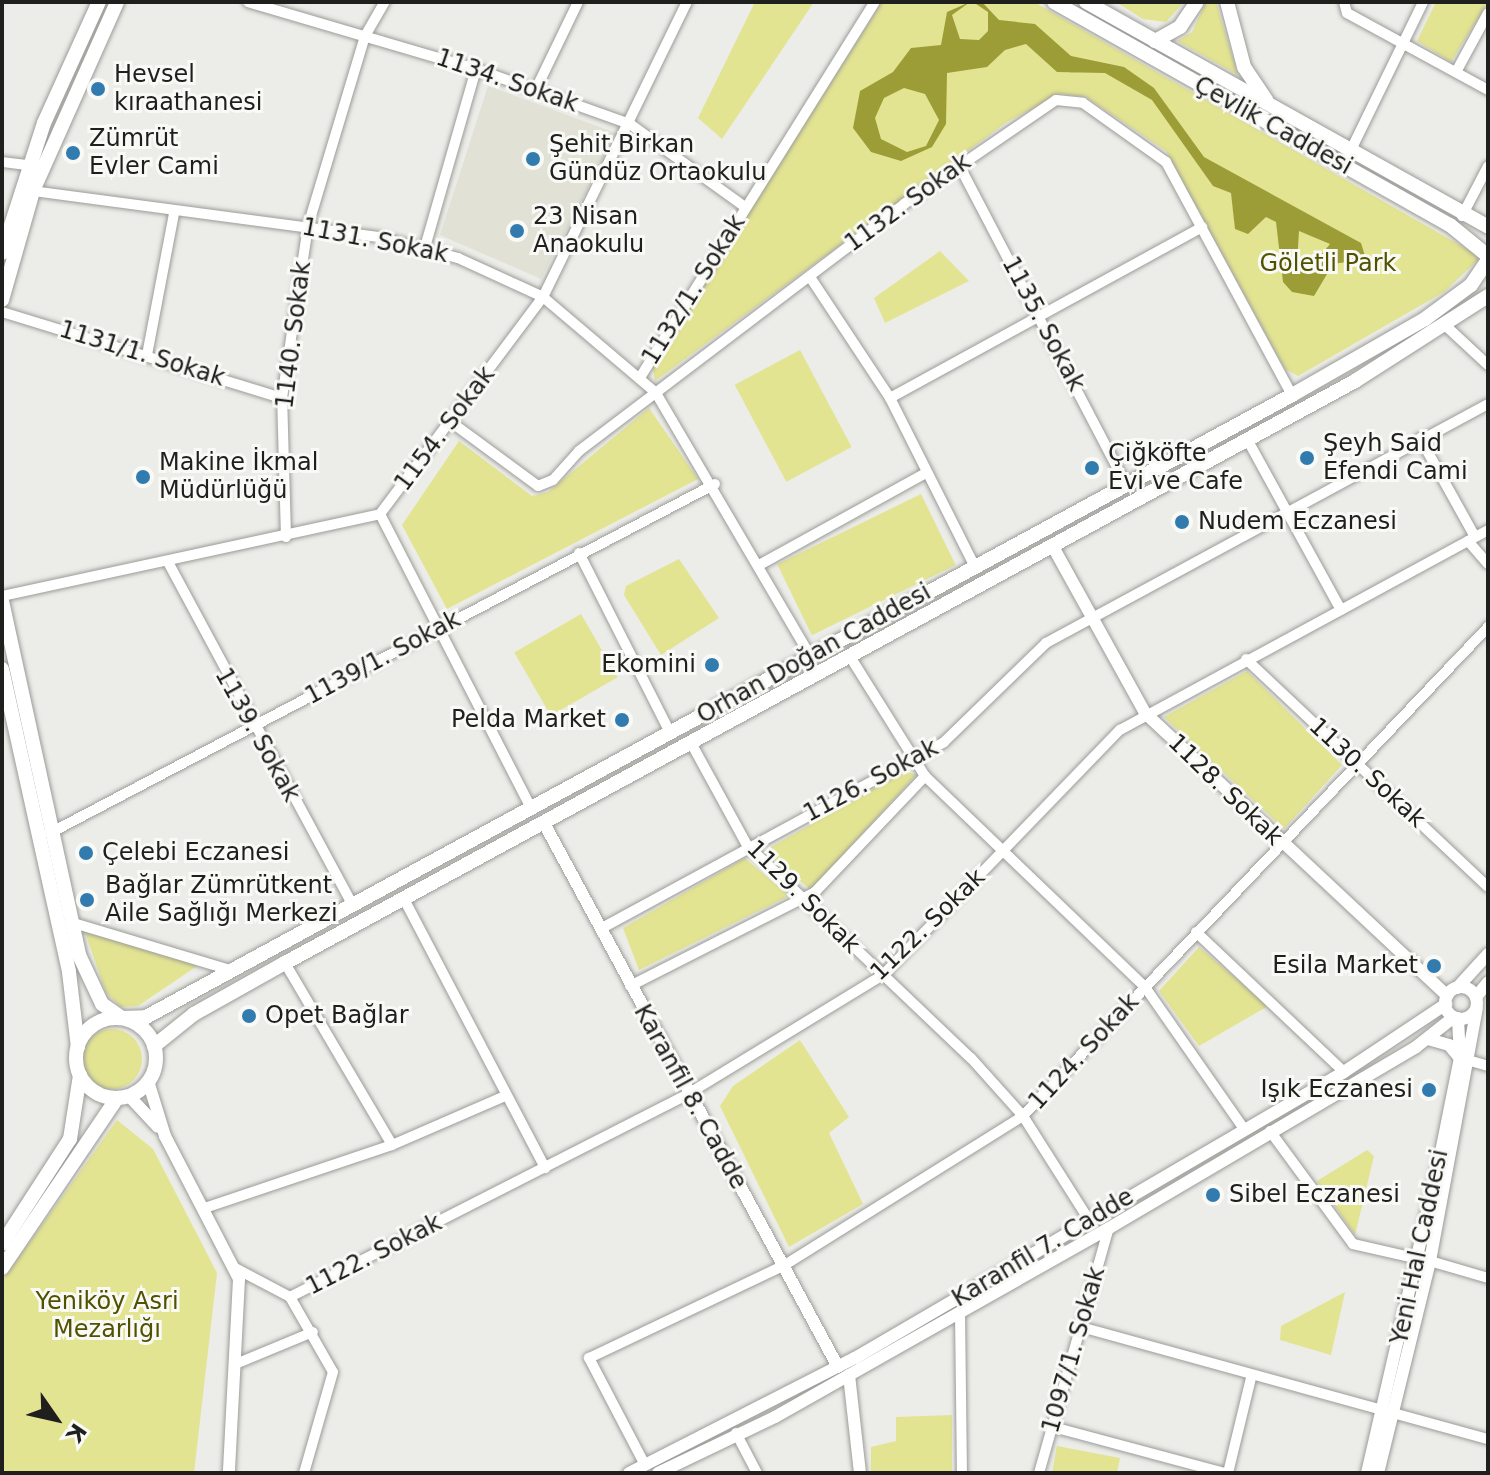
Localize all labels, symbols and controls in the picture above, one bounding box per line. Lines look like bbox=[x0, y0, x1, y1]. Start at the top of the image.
street label: 1134. Sokak bbox=[432, 43, 582, 119]
place label: Hevsel kıraathanesi bbox=[114, 61, 262, 117]
street label: Çevlik Caddesi bbox=[1189, 71, 1357, 181]
marker: Hevsel kıraathanesi bbox=[89, 80, 107, 98]
place label: Zümrüt Evler Cami bbox=[89, 125, 219, 181]
place label: Şehit Birkan Gündüz Ortaokulu bbox=[549, 131, 766, 187]
marker: Zümrüt Evler Cami bbox=[64, 144, 82, 162]
street label: 1132. Sokak bbox=[840, 148, 976, 258]
marker: Şehit Birkan Gündüz Ortaokulu bbox=[524, 150, 542, 168]
place label: 23 Nisan Anaokulu bbox=[533, 203, 644, 259]
street label: 1132/1. Sokak bbox=[636, 210, 752, 370]
street label: 1131. Sokak bbox=[299, 213, 451, 269]
marker: 23 Nisan Anaokulu bbox=[508, 222, 526, 240]
park label: Göletli Park bbox=[1260, 250, 1396, 278]
street label: 1135. Sokak bbox=[995, 252, 1091, 396]
street label: 1140. Sokak bbox=[271, 260, 317, 410]
street label: 1131/1. Sokak bbox=[56, 315, 228, 393]
street label: 1154. Sokak bbox=[389, 361, 501, 497]
place label: Şeyh Said Efendi Cami bbox=[1323, 430, 1468, 486]
place label: Çiğköfte Evi ve Cafe bbox=[1108, 440, 1243, 496]
place label: Makine İkmal Müdürlüğü bbox=[159, 449, 318, 505]
marker: Şeyh Said Efendi Cami bbox=[1298, 449, 1316, 467]
marker: Çiğköfte Evi ve Cafe bbox=[1083, 459, 1101, 477]
marker: Makine İkmal Müdürlüğü bbox=[134, 468, 152, 486]
place label: Nudem Eczanesi bbox=[1198, 508, 1397, 536]
marker: Nudem Eczanesi bbox=[1173, 513, 1191, 531]
street label: Orhan Doğan Caddesi bbox=[692, 578, 936, 730]
street label: 1139/1. Sokak bbox=[300, 605, 466, 711]
place label: Ekomini bbox=[601, 651, 696, 679]
marker: Ekomini bbox=[703, 656, 721, 674]
street label: 1139. Sokak bbox=[208, 663, 306, 807]
place label: Pelda Market bbox=[451, 706, 606, 734]
marker: Pelda Market bbox=[613, 711, 631, 729]
street label: 1130. Sokak bbox=[1303, 712, 1431, 834]
street label: 1128. Sokak bbox=[1162, 728, 1288, 852]
street label: 1126. Sokak bbox=[799, 733, 943, 829]
street label: 1129. Sokak bbox=[740, 834, 866, 960]
place label: Çelebi Eczanesi bbox=[102, 839, 289, 867]
marker: Çelebi Eczanesi bbox=[77, 844, 95, 862]
street label: 1122. Sokak bbox=[865, 863, 991, 987]
place label: Bağlar Zümrütkent Aile Sağlığı Merkezi bbox=[105, 872, 338, 928]
marker: Bağlar Zümrütkent Aile Sağlığı Merkezi bbox=[76, 889, 98, 911]
place label: Esila Market bbox=[1272, 952, 1418, 980]
marker: Esila Market bbox=[1425, 957, 1443, 975]
street label: 1124. Sokak bbox=[1023, 988, 1145, 1116]
street label: Karanfil 8. Cadde bbox=[627, 1000, 753, 1194]
place label: Opet Bağlar bbox=[265, 1002, 409, 1030]
marker: Opet Bağlar bbox=[240, 1007, 258, 1025]
place label: Işık Eczanesi bbox=[1260, 1076, 1413, 1104]
marker: Işık Eczanesi bbox=[1420, 1081, 1438, 1099]
street label: Yeni Hal Caddesi bbox=[1385, 1147, 1455, 1347]
place label: Sibel Eczanesi bbox=[1229, 1181, 1400, 1209]
street label: Karanfil 7. Cadde bbox=[947, 1182, 1139, 1314]
marker: Sibel Eczanesi bbox=[1204, 1186, 1222, 1204]
street label: 1122. Sokak bbox=[301, 1208, 447, 1302]
street label: 1097/1. Sokak bbox=[1036, 1264, 1112, 1436]
park label: Yeniköy Asri Mezarlığı bbox=[35, 1288, 179, 1344]
north arrow bbox=[16, 1379, 96, 1459]
text: K bbox=[61, 1419, 91, 1447]

